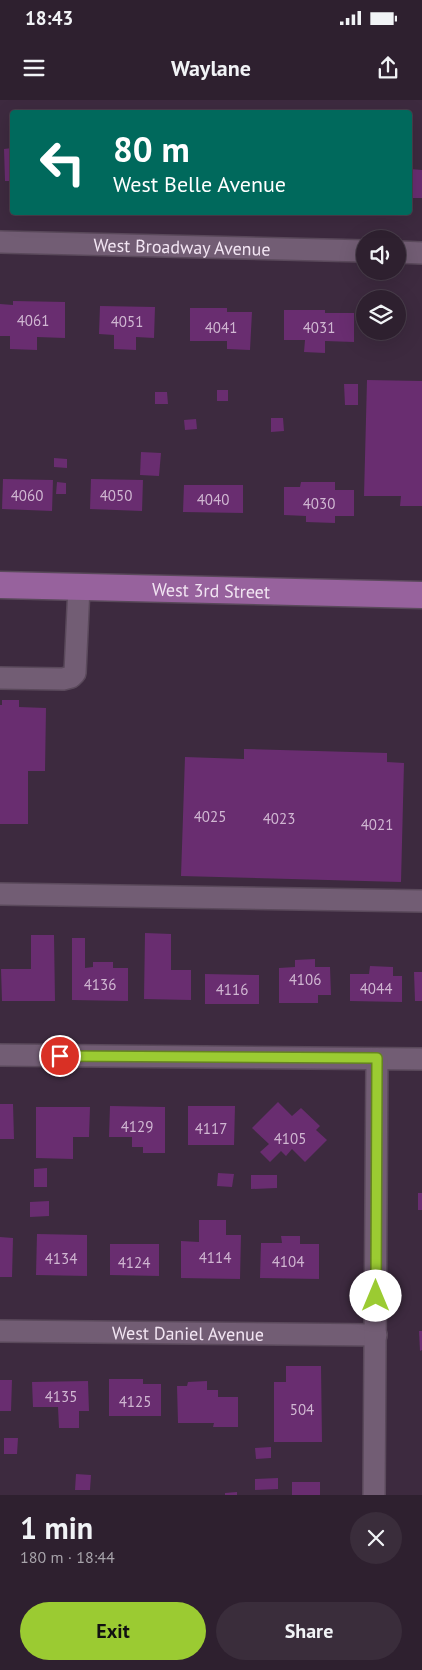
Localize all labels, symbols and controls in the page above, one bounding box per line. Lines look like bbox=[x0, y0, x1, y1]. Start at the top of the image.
text: 18:43 bbox=[25, 6, 73, 30]
icon: menu bbox=[20, 54, 48, 82]
text: Waylane bbox=[171, 54, 251, 82]
icon: share bbox=[374, 54, 402, 82]
text: 80 m bbox=[113, 126, 190, 172]
icon: left bbox=[30, 130, 95, 195]
text: West Belle Avenue bbox=[113, 170, 286, 198]
map controls bbox=[356, 230, 406, 340]
button: sound bbox=[356, 230, 406, 280]
street label: West Broadway Avenue bbox=[93, 233, 271, 260]
button: layers bbox=[356, 290, 406, 340]
house number: 4061 bbox=[17, 311, 49, 330]
house number: 4051 bbox=[111, 312, 143, 331]
house number: 4041 bbox=[205, 318, 237, 337]
house number: 4031 bbox=[303, 318, 335, 337]
house number: 4060 bbox=[11, 486, 43, 505]
house number: 4050 bbox=[100, 486, 132, 505]
house number: 4040 bbox=[197, 490, 229, 509]
house number: 4030 bbox=[303, 494, 335, 513]
street label: West 3rd Street bbox=[152, 577, 270, 603]
house number: 4025 bbox=[194, 807, 226, 826]
house number: 4023 bbox=[263, 809, 295, 828]
house number: 4021 bbox=[361, 815, 393, 834]
house number: 4106 bbox=[289, 970, 321, 989]
house number: 4136 bbox=[84, 975, 116, 994]
house number: 4044 bbox=[360, 979, 392, 998]
house number: 4116 bbox=[216, 980, 248, 999]
pin bbox=[39, 1035, 81, 1077]
icon: arrive bbox=[46, 1042, 74, 1070]
house number: 4129 bbox=[121, 1117, 153, 1136]
house number: 4117 bbox=[195, 1119, 227, 1138]
house number: 4105 bbox=[274, 1129, 306, 1148]
house number: 4114 bbox=[199, 1248, 231, 1267]
house number: 4134 bbox=[45, 1249, 77, 1268]
house number: 4104 bbox=[272, 1252, 304, 1271]
house number: 4124 bbox=[118, 1253, 150, 1272]
position arrow bbox=[349, 1269, 401, 1321]
street label: West Daniel Avenue bbox=[112, 1321, 264, 1345]
house number: 4135 bbox=[45, 1387, 77, 1406]
house number: 4125 bbox=[119, 1392, 151, 1411]
house number: 504 bbox=[290, 1400, 314, 1419]
text: 1 min bbox=[20, 1508, 93, 1547]
button: close bbox=[350, 1512, 402, 1564]
text: 180 m · 18:44 bbox=[20, 1547, 115, 1567]
button: Exit bbox=[20, 1602, 206, 1660]
button: Share bbox=[216, 1602, 402, 1660]

